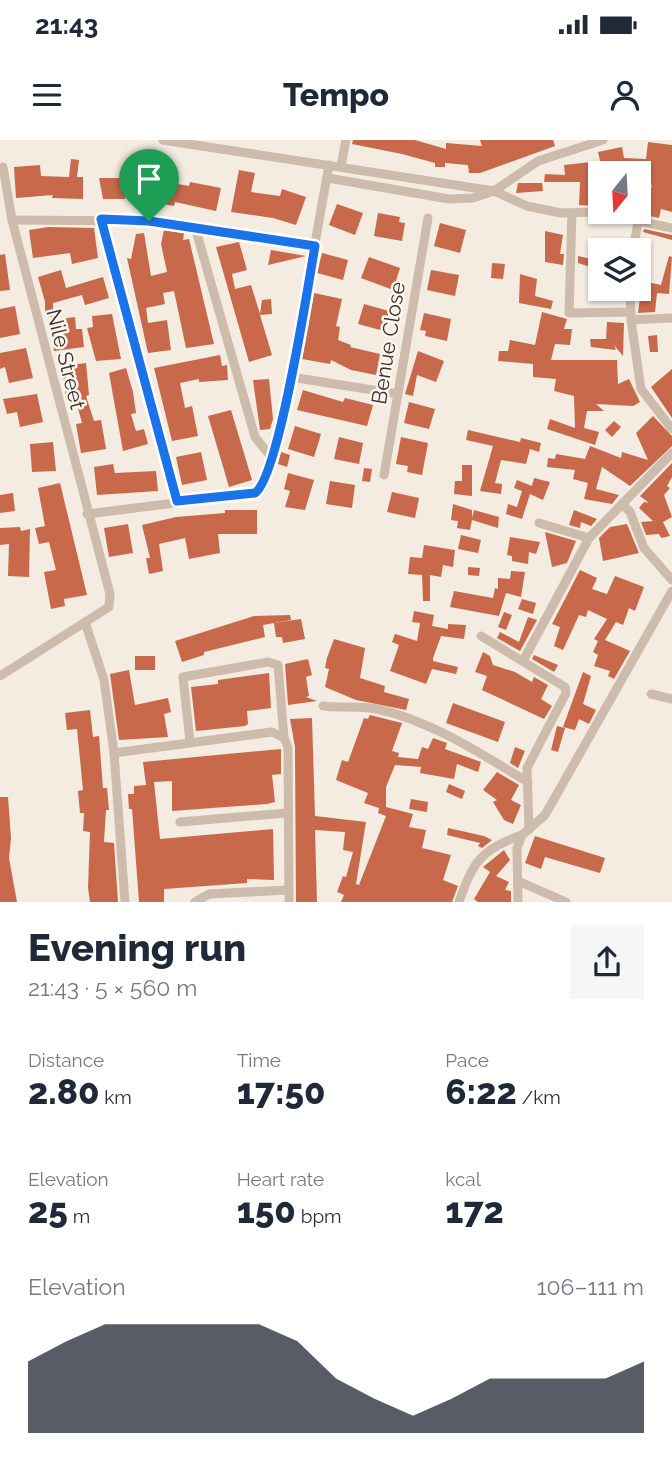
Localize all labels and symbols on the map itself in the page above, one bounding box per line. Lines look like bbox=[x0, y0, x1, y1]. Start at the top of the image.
pin bbox=[119, 149, 179, 221]
north arrow bbox=[588, 161, 651, 224]
street label: Benue Close bbox=[366, 280, 410, 406]
street label: Nile Street bbox=[41, 306, 91, 412]

